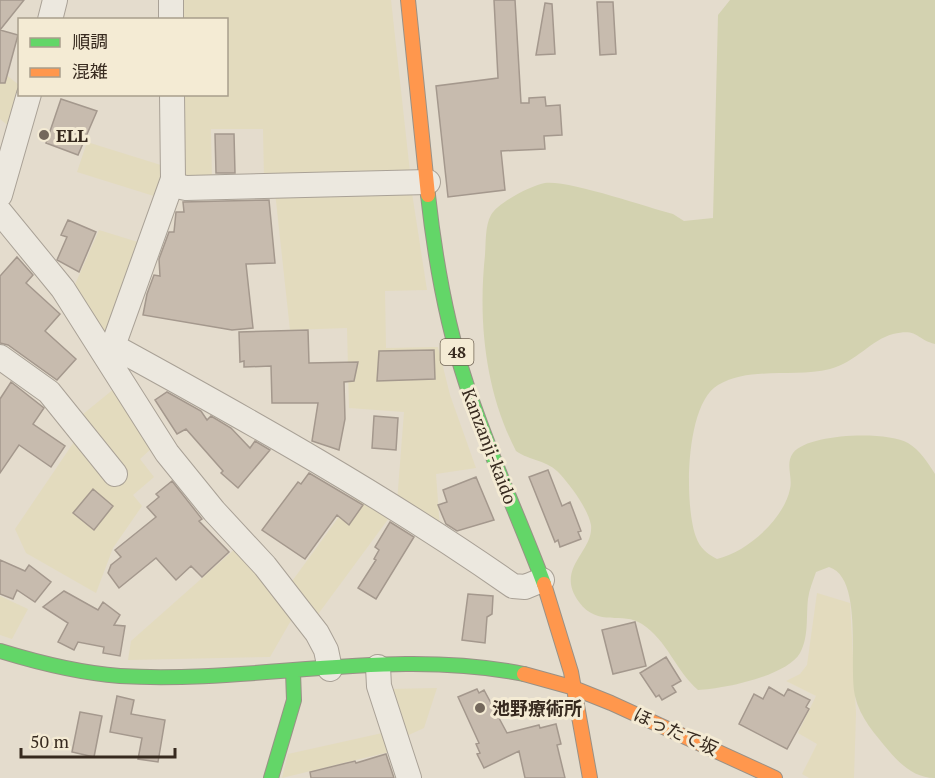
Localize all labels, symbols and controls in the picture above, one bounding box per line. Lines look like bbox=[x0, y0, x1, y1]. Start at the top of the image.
legend bbox=[18, 18, 228, 96]
text: 順調 bbox=[72, 29, 108, 53]
text: 混雑 bbox=[72, 59, 108, 83]
place label: ELL bbox=[56, 123, 88, 147]
marker: ELL bbox=[37, 128, 51, 142]
road number: 48 bbox=[440, 339, 474, 365]
street label: Kanzanji-kaido bbox=[457, 385, 523, 507]
place label: 池野療術所 bbox=[492, 696, 582, 720]
marker: 池野療術所 bbox=[473, 701, 487, 715]
street label: ほったて坂 bbox=[630, 702, 722, 760]
scale bar bbox=[21, 721, 176, 759]
text: 50 m bbox=[30, 729, 70, 753]

